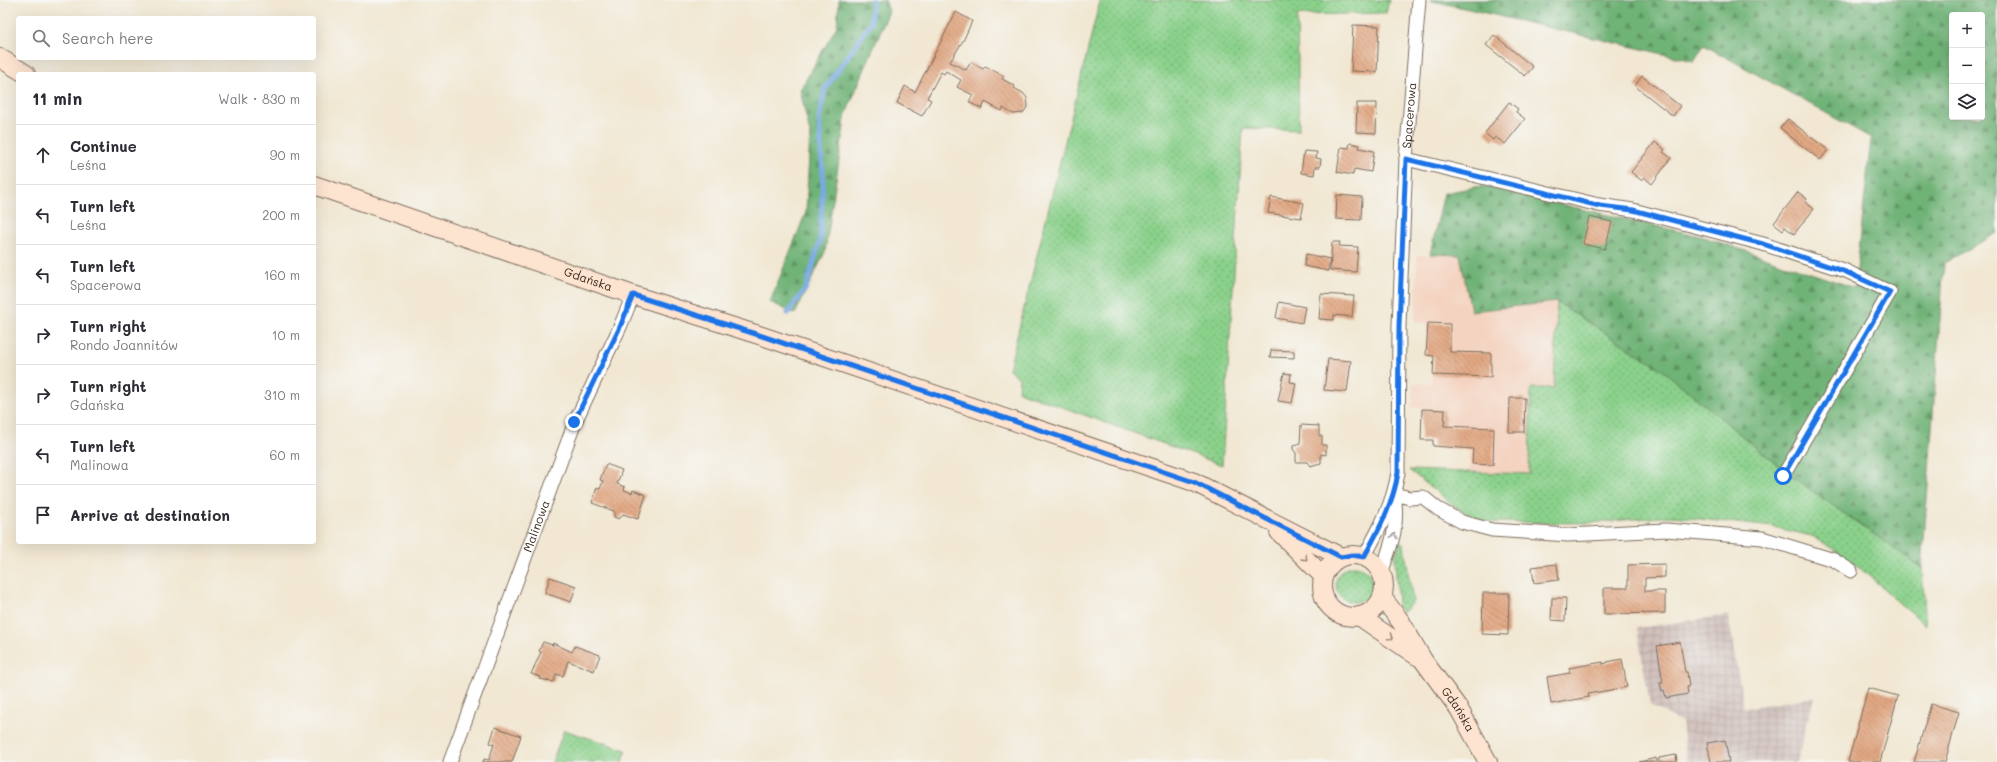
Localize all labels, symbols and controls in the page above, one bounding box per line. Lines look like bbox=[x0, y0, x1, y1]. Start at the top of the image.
map controls bbox=[1949, 12, 1985, 120]
button: + bbox=[1949, 12, 1985, 48]
search box bbox=[16, 16, 316, 60]
icon: search bbox=[30, 27, 52, 49]
text: Search here bbox=[62, 28, 153, 48]
button: − bbox=[1949, 48, 1985, 84]
street label: Spacerowa bbox=[1398, 82, 1419, 149]
button: layers bbox=[1949, 84, 1985, 120]
text: 11 min bbox=[32, 87, 82, 109]
text: Walk · 830 m bbox=[218, 90, 300, 107]
text: Continue bbox=[70, 136, 137, 156]
icon: ahead bbox=[32, 144, 54, 166]
text: 90 m bbox=[270, 146, 300, 163]
text: Leśna bbox=[70, 156, 107, 173]
text: Turn left bbox=[70, 196, 135, 216]
icon: left bbox=[32, 204, 54, 226]
text: 200 m bbox=[262, 206, 300, 223]
text: Leśna bbox=[70, 216, 107, 233]
text: Turn left bbox=[70, 256, 135, 276]
street label: Gdańska bbox=[562, 263, 615, 294]
icon: left bbox=[32, 264, 54, 286]
text: 160 m bbox=[264, 266, 300, 283]
text: Spacerowa bbox=[70, 276, 142, 293]
text: Turn right bbox=[70, 316, 147, 336]
icon: right bbox=[32, 324, 54, 346]
text: 10 m bbox=[272, 326, 300, 343]
text: Rondo Joannitów bbox=[70, 336, 178, 353]
text: Turn right bbox=[70, 376, 147, 396]
icon: right bbox=[32, 384, 54, 406]
text: 310 m bbox=[264, 386, 300, 403]
text: Gdańska bbox=[70, 396, 125, 413]
route end bbox=[565, 413, 583, 431]
text: Turn left bbox=[70, 436, 135, 456]
icon: left bbox=[32, 444, 54, 466]
text: 60 m bbox=[270, 446, 300, 463]
text: Malinowa bbox=[70, 456, 129, 473]
route start bbox=[1774, 467, 1792, 485]
street label: Malinowa bbox=[519, 498, 553, 554]
icon: arrive bbox=[32, 504, 54, 526]
text: Arrive at destination bbox=[70, 505, 230, 525]
one-way arrow bbox=[1389, 533, 1397, 539]
one-way arrow bbox=[1300, 553, 1308, 561]
one-way arrow bbox=[1387, 633, 1394, 640]
street label: Gdańska bbox=[1438, 683, 1479, 734]

